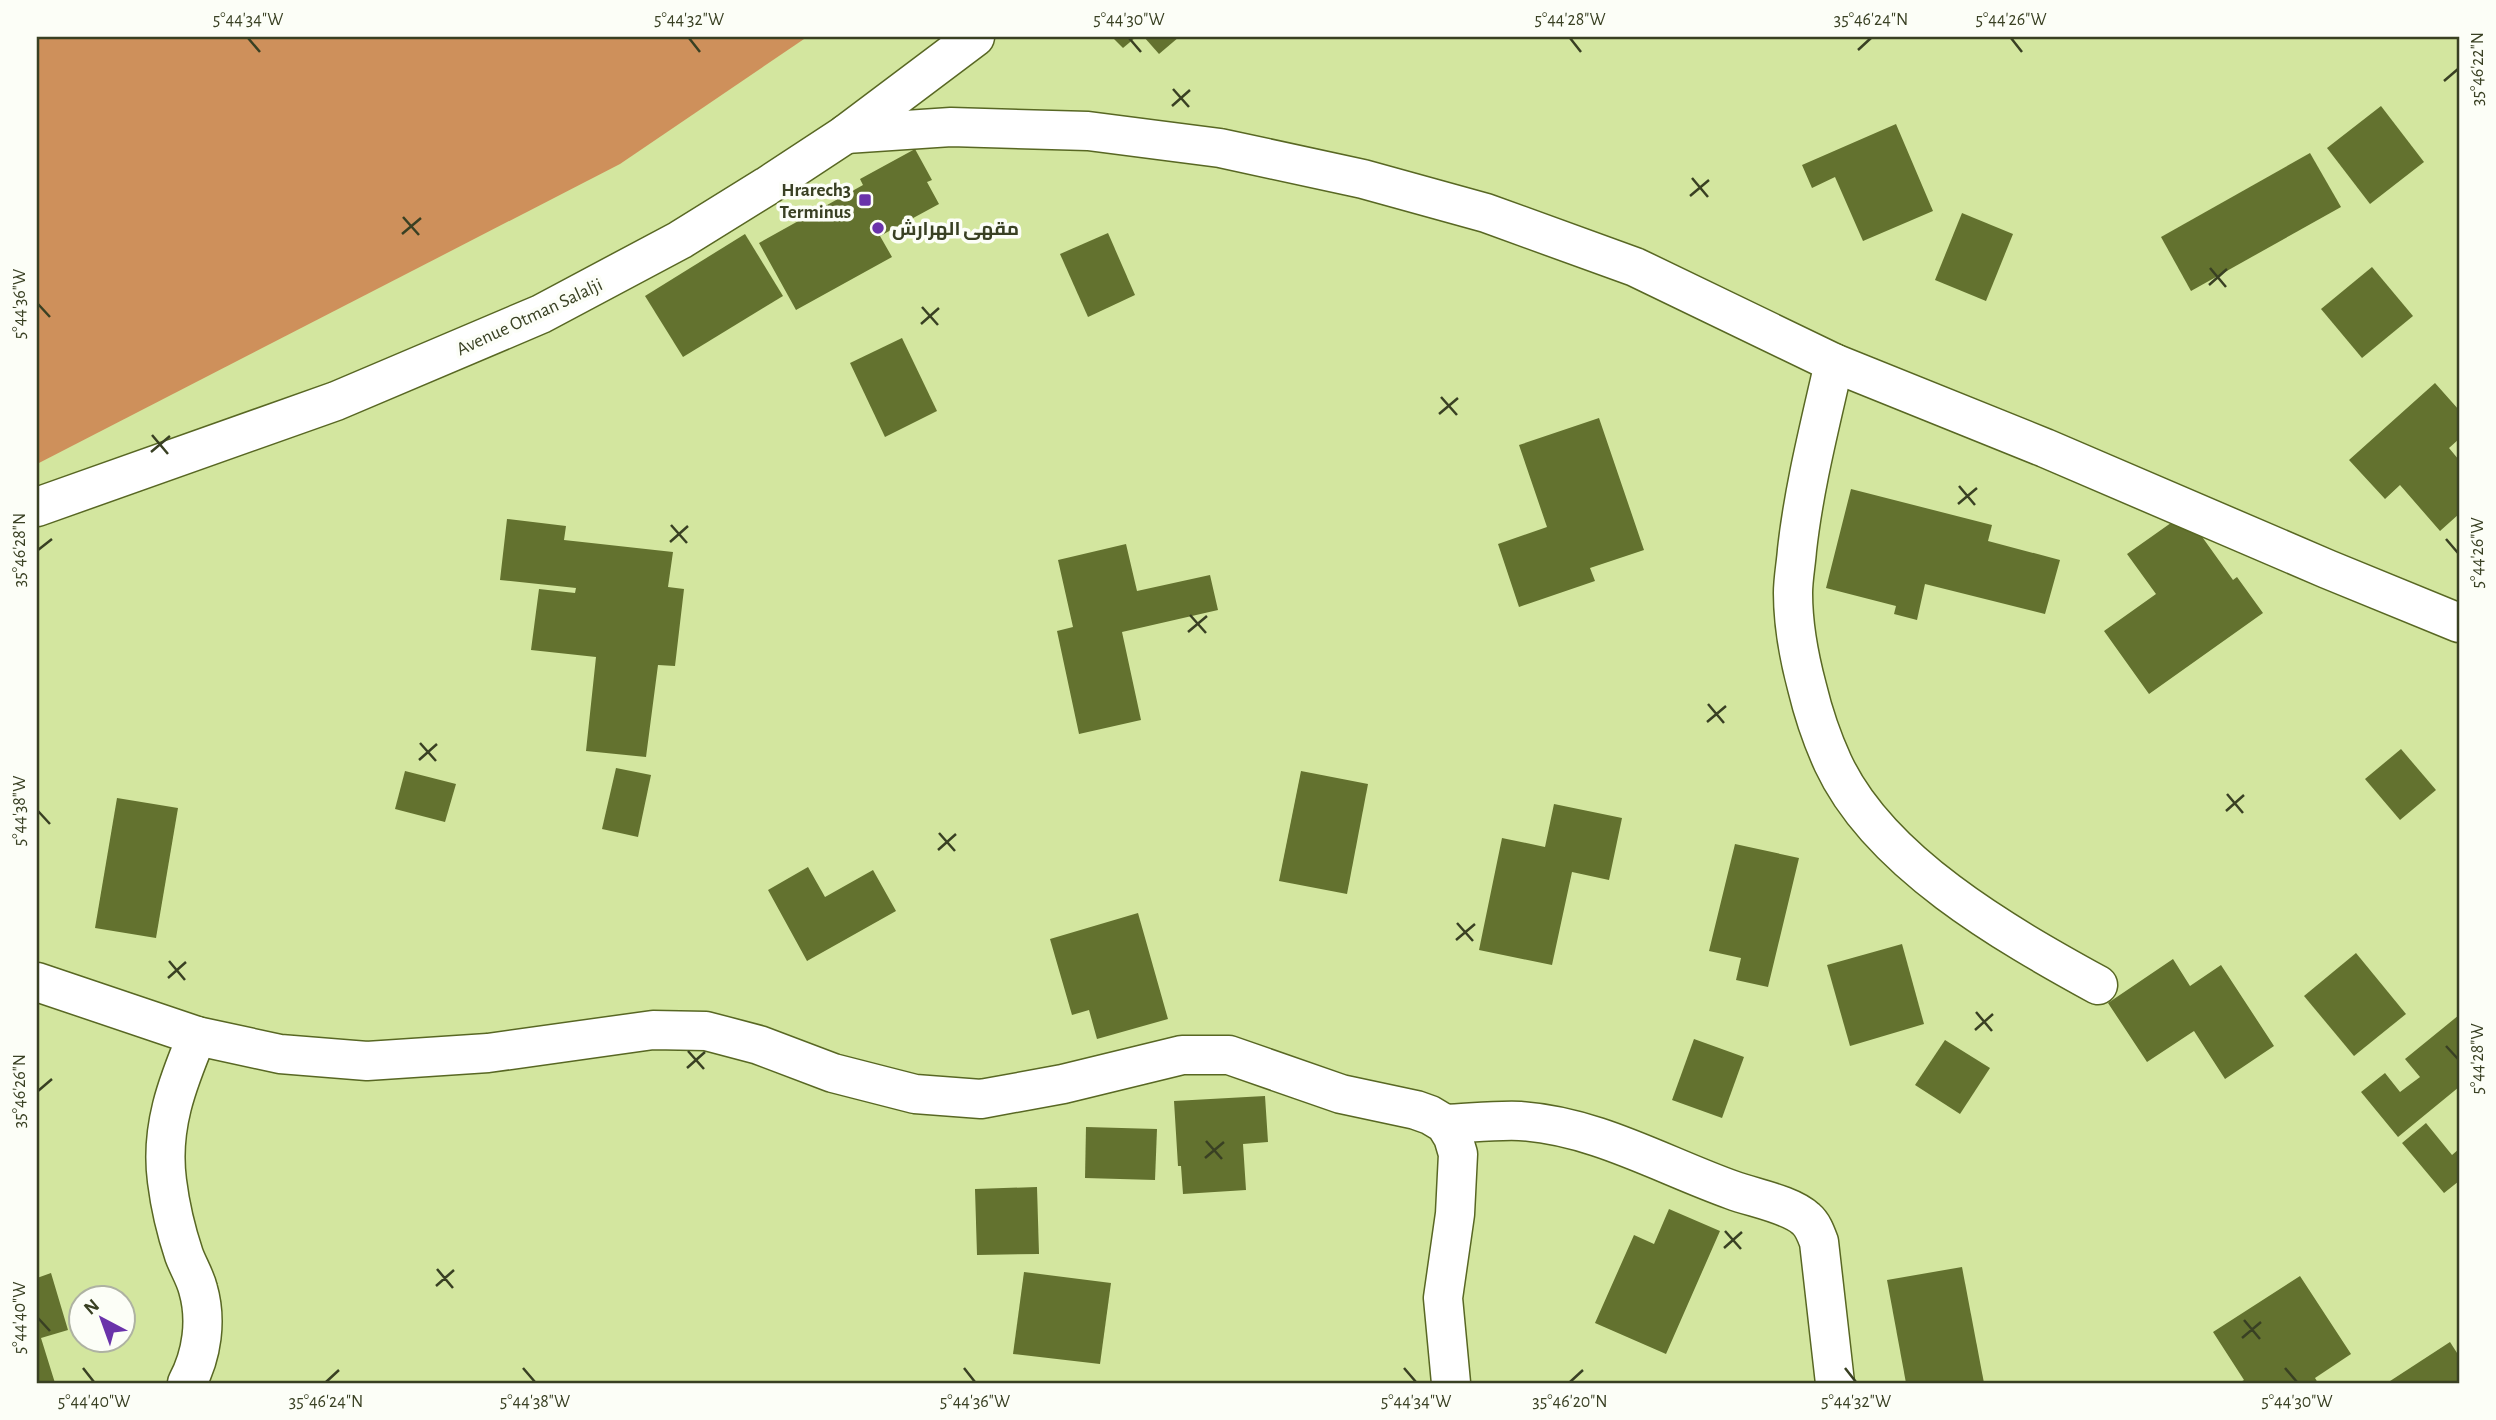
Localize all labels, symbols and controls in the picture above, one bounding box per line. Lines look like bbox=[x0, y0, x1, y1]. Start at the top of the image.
text: 5°44'34"W bbox=[213, 11, 283, 29]
text: 5°44'32"W bbox=[654, 11, 724, 29]
text: 5°44'30"W bbox=[1093, 11, 1165, 29]
text: 5°44'28"W bbox=[1534, 11, 1606, 29]
text: 35°46'24"N bbox=[1834, 11, 1908, 29]
text: 5°44'26"W bbox=[1975, 11, 2047, 29]
text: 35°46'22"N bbox=[2469, 32, 2487, 106]
place label: Hrarech3 Terminus bbox=[780, 181, 851, 222]
marker: Hrarech3 Terminus bbox=[857, 192, 873, 208]
place label: مقهى الهرارش bbox=[892, 219, 1019, 240]
marker: مقهى الهرارش bbox=[870, 220, 886, 236]
text: 5°44'36"W bbox=[11, 269, 29, 339]
street label: Avenue Otman Salalji bbox=[454, 275, 605, 359]
text: 35°46'28"N bbox=[11, 513, 29, 587]
text: 5°44'26"W bbox=[2469, 517, 2487, 589]
text: 5°44'38"W bbox=[11, 776, 29, 846]
text: 5°44'28"W bbox=[2469, 1023, 2487, 1095]
text: 35°46'26"N bbox=[11, 1054, 29, 1128]
text: 5°44'40"W bbox=[11, 1282, 29, 1354]
north arrow bbox=[66, 1284, 136, 1354]
text: N bbox=[81, 1296, 103, 1319]
text: 5°44'40"W bbox=[58, 1393, 130, 1411]
text: 35°46'24"N bbox=[289, 1393, 363, 1411]
text: 5°44'38"W bbox=[500, 1393, 570, 1411]
text: 5°44'36"W bbox=[940, 1393, 1010, 1411]
text: 5°44'34"W bbox=[1381, 1393, 1451, 1411]
text: 35°46'20"N bbox=[1532, 1393, 1608, 1411]
text: 5°44'32"W bbox=[1821, 1393, 1891, 1411]
text: 5°44'30"W bbox=[2261, 1393, 2333, 1411]

